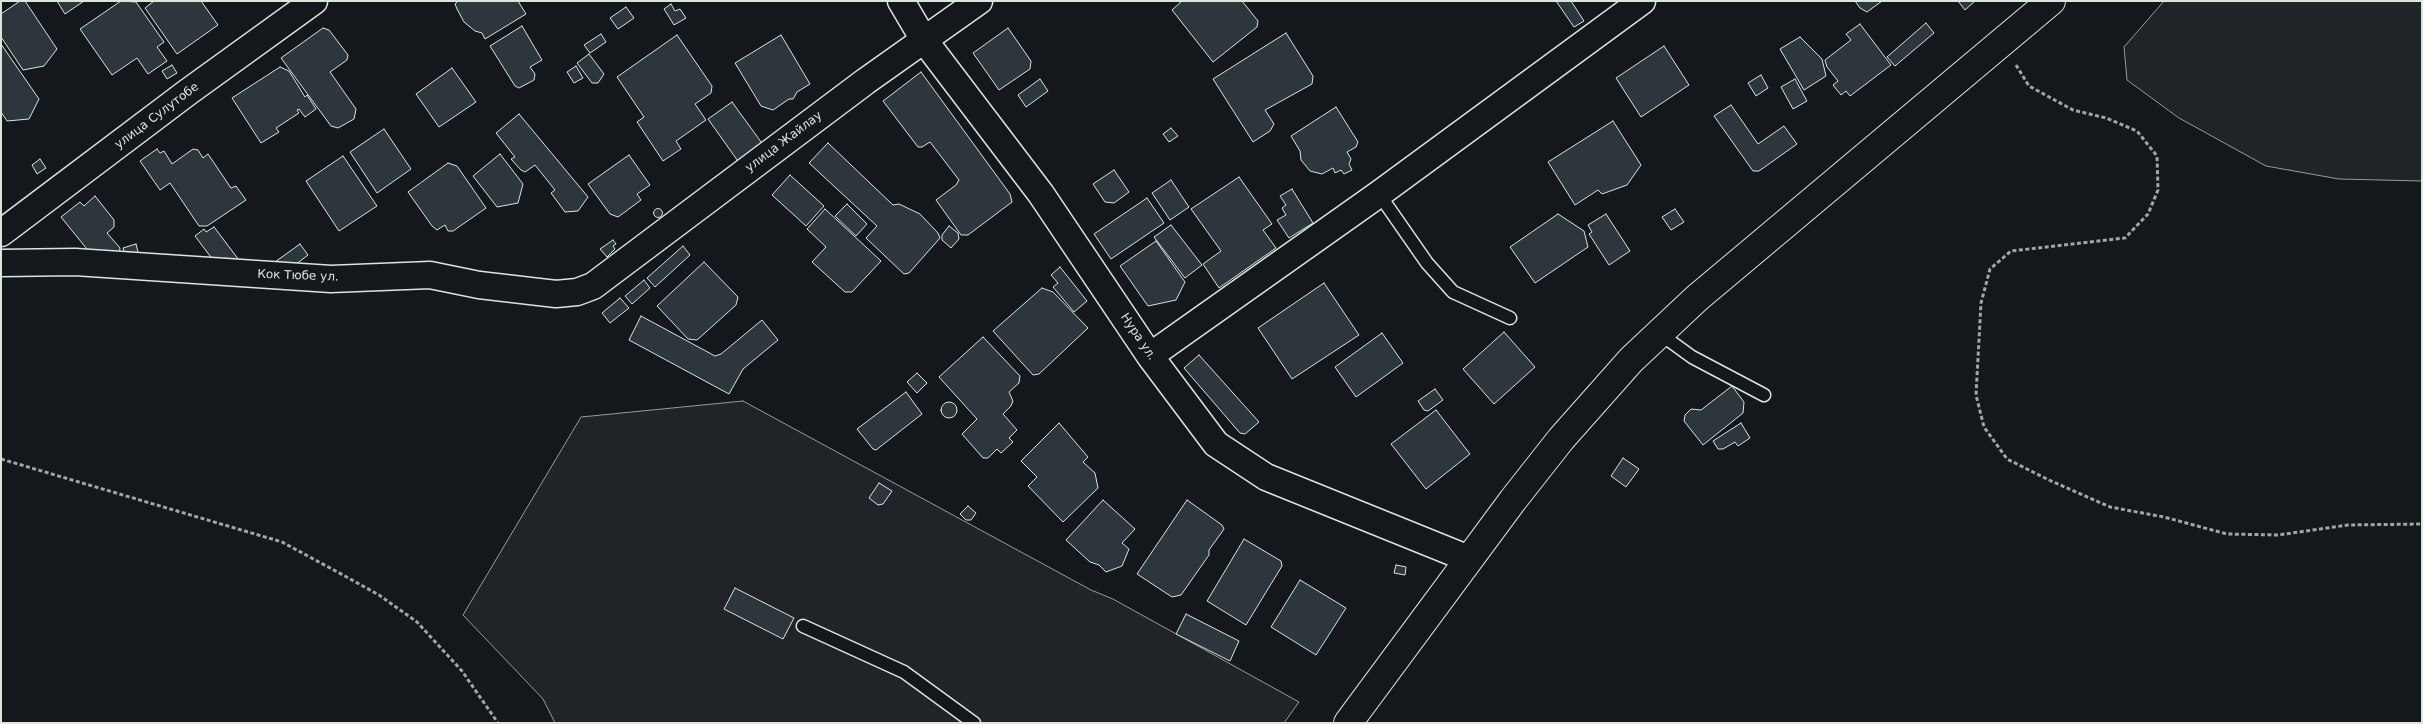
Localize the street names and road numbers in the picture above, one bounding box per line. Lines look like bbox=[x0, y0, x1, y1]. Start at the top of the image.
street label: улица Сулутобе bbox=[112, 80, 202, 152]
street label: улица Жайлау bbox=[743, 109, 825, 175]
street label: Кок Тюбе ул. bbox=[257, 267, 339, 285]
street label: Нура ул. bbox=[1117, 311, 1159, 363]

